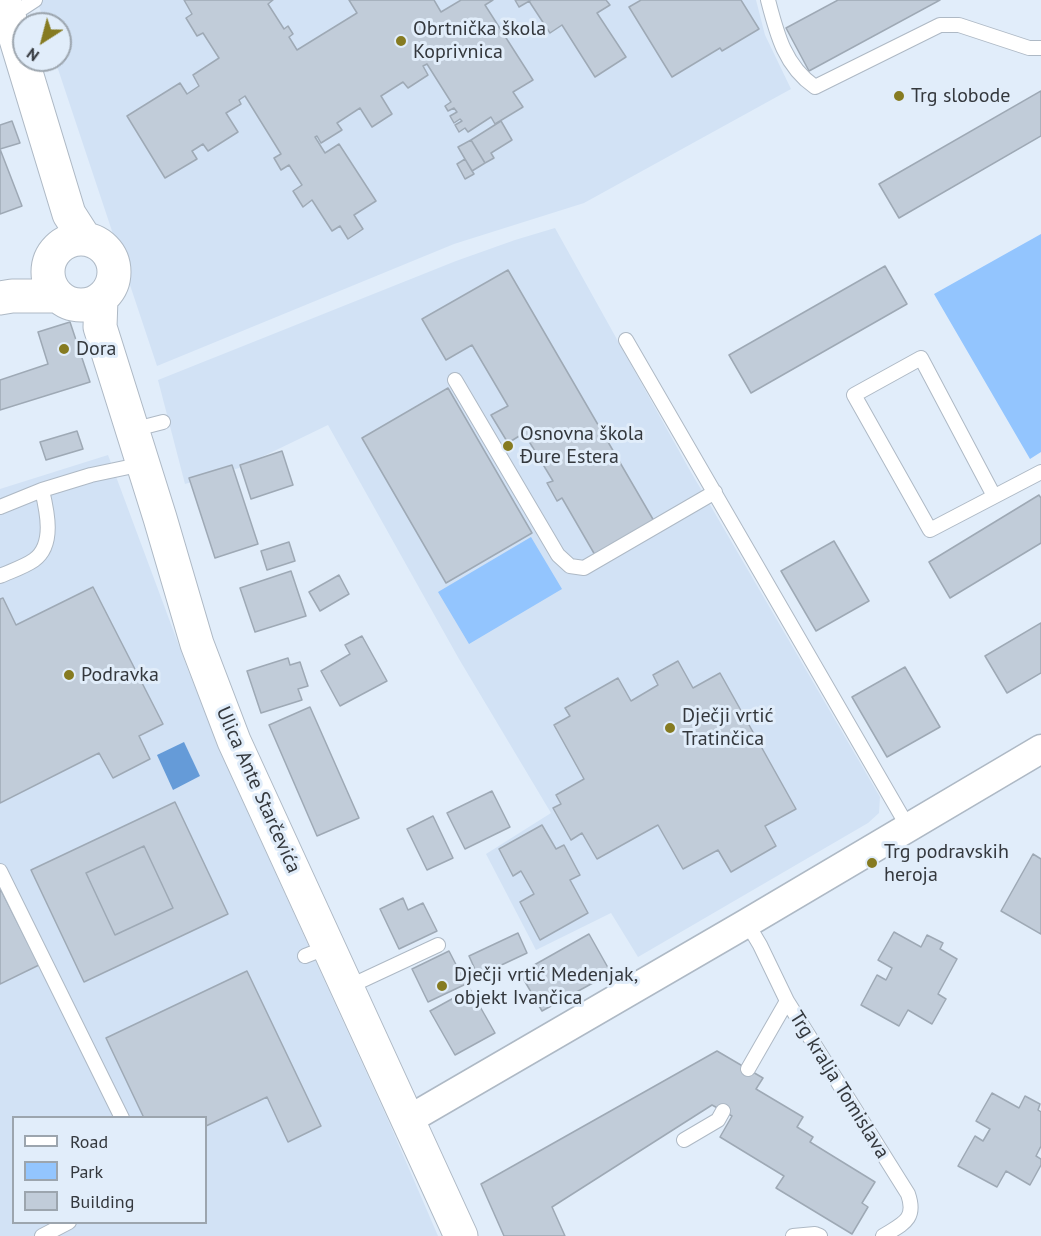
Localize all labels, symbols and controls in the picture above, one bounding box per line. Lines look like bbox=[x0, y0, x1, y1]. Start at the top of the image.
north arrow bbox=[12, 12, 72, 72]
place label: Obrtnička škola Koprivnica bbox=[413, 17, 546, 64]
marker: Obrtnička škola Koprivnica bbox=[394, 34, 408, 48]
text: N bbox=[22, 44, 43, 66]
place label: Trg slobode bbox=[911, 84, 1010, 108]
marker: Trg slobode bbox=[892, 89, 906, 103]
place label: Dora bbox=[76, 337, 117, 361]
marker: Dora bbox=[57, 342, 71, 356]
place label: Osnovna škola Đure Estera bbox=[520, 422, 644, 469]
marker: Osnovna škola Đure Estera bbox=[501, 439, 515, 453]
place label: Podravka bbox=[81, 663, 159, 687]
marker: Podravka bbox=[62, 668, 76, 682]
street label: Ulica Ante Starčevića bbox=[211, 703, 305, 877]
place label: Dječji vrtić Tratinčica bbox=[682, 704, 774, 751]
marker: Dječji vrtić Tratinčica bbox=[663, 721, 677, 735]
place label: Trg podravskih heroja bbox=[884, 840, 1009, 887]
marker: Trg podravskih heroja bbox=[865, 856, 879, 870]
place label: Dječji vrtić Medenjak, objekt Ivančica bbox=[454, 963, 638, 1010]
marker: Dječji vrtić Medenjak, objekt Ivančica bbox=[435, 979, 449, 993]
street label: Trg kralja Tomislava bbox=[784, 1007, 894, 1163]
legend bbox=[12, 1116, 207, 1224]
text: Road bbox=[70, 1130, 108, 1153]
text: Park bbox=[70, 1160, 103, 1183]
text: Building bbox=[70, 1190, 134, 1213]

